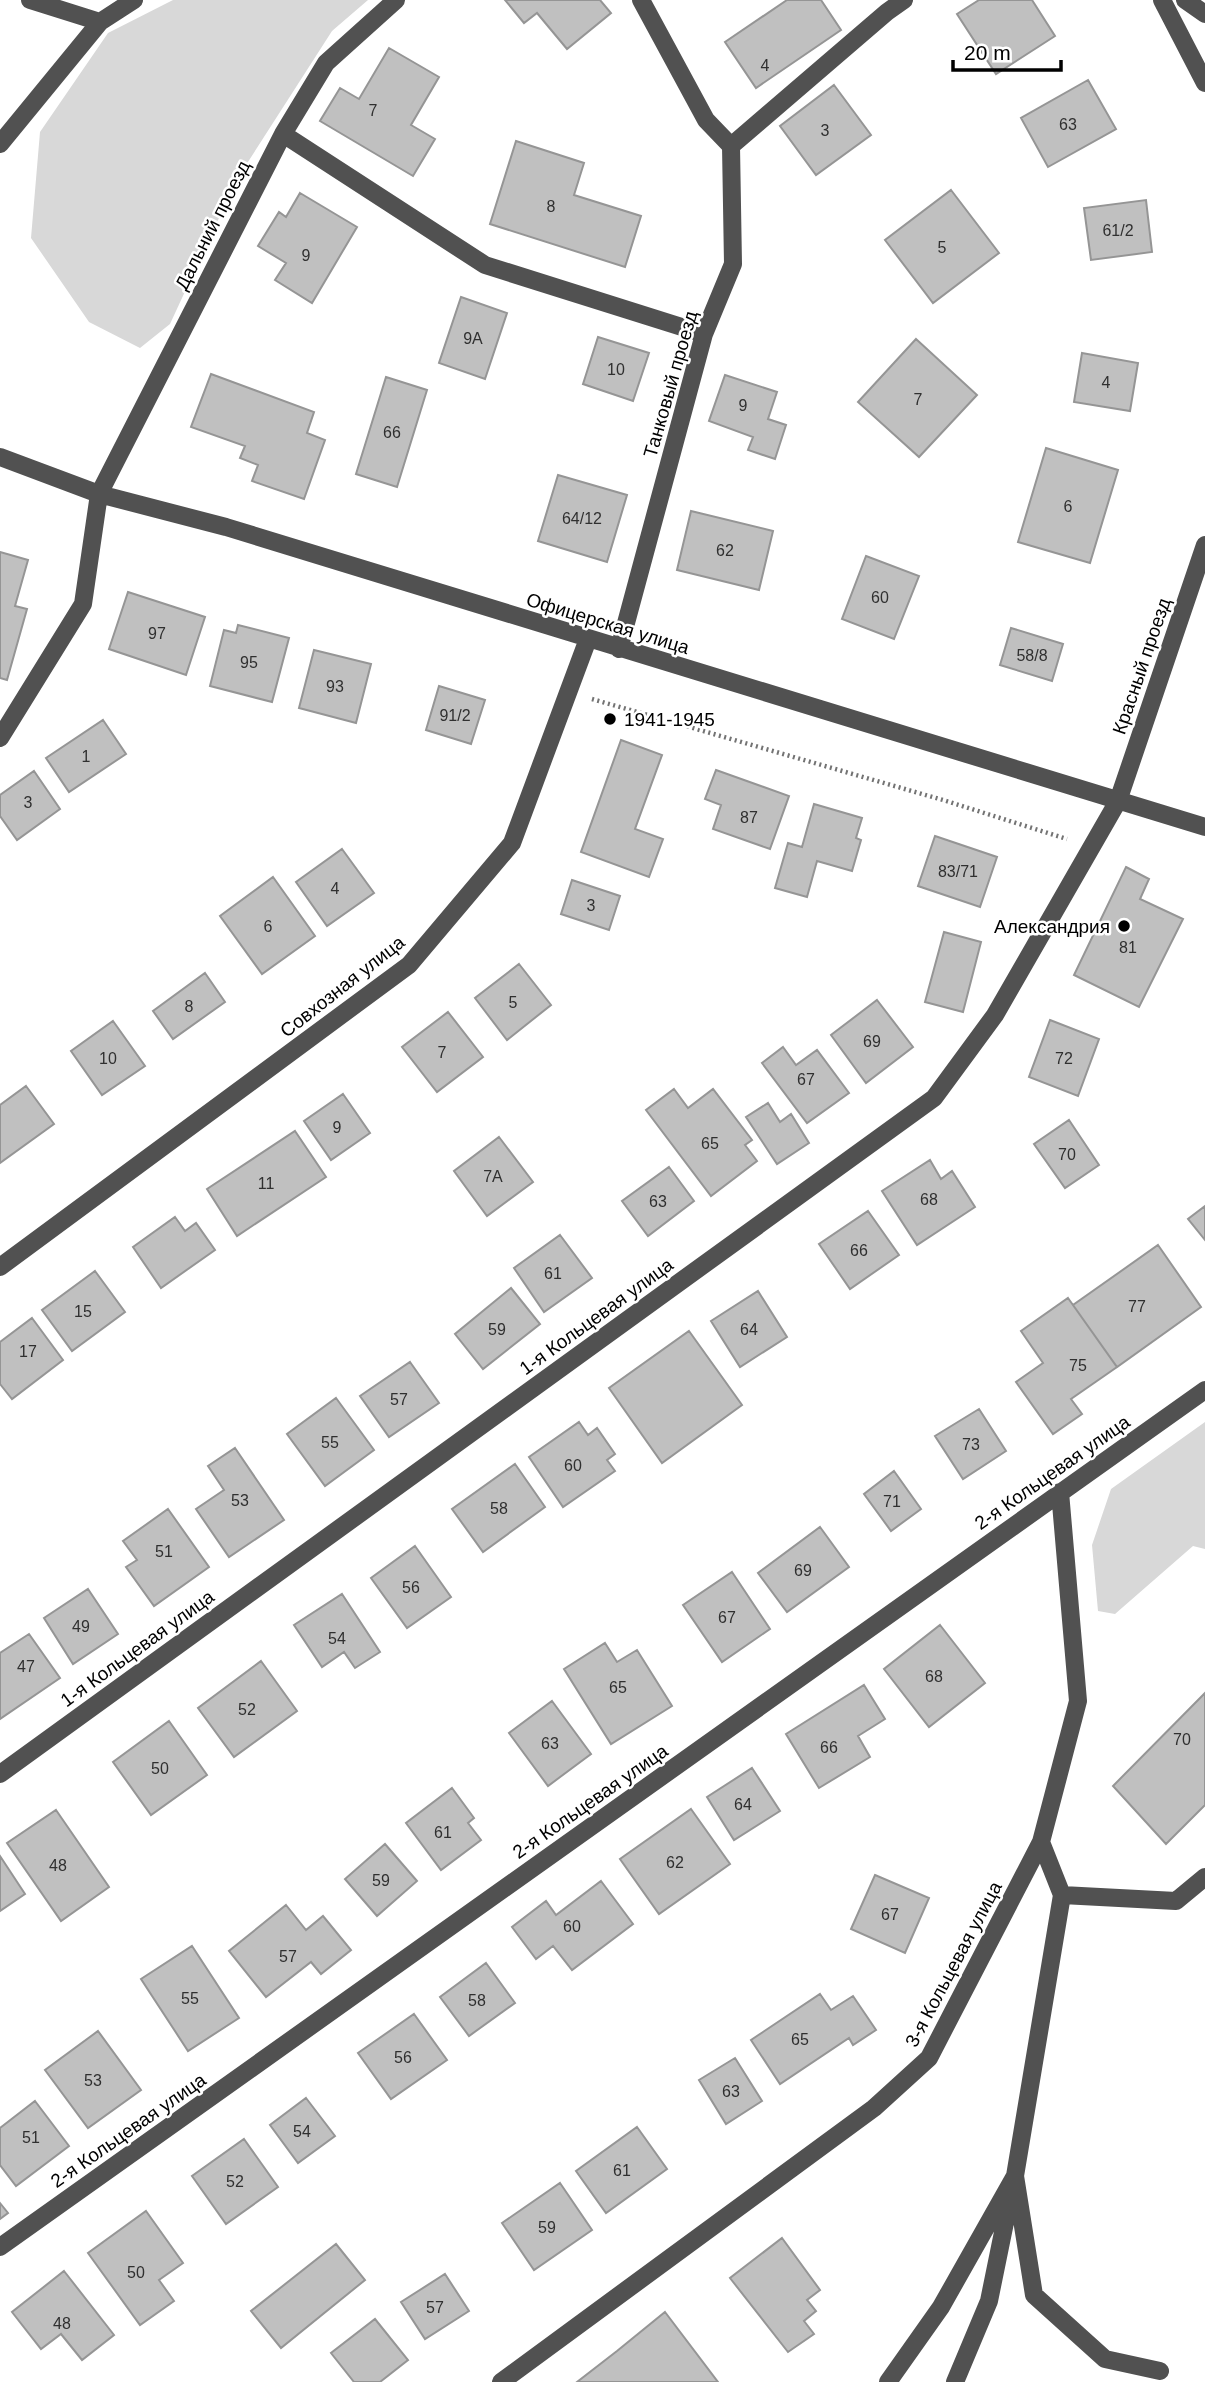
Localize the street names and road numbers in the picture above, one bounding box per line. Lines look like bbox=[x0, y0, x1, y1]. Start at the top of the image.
street label: Дальний проезд bbox=[171, 157, 254, 293]
street label: Танковый проезд bbox=[640, 308, 701, 460]
street label: Офицерская улица bbox=[524, 589, 692, 658]
street label: Красный проезд bbox=[1108, 595, 1175, 737]
street label: Совхозная улица bbox=[276, 931, 409, 1041]
street label: 1-я Кольцевая улица bbox=[516, 1254, 677, 1379]
street label: 2-я Кольцевая улица bbox=[971, 1411, 1134, 1534]
street label: 1-я Кольцевая улица bbox=[57, 1586, 218, 1711]
street label: 2-я Кольцевая улица bbox=[509, 1740, 672, 1863]
street label: 3-я Кольцевая улица bbox=[901, 1878, 1006, 2050]
street label: 2-я Кольцевая улица bbox=[47, 2069, 210, 2192]

